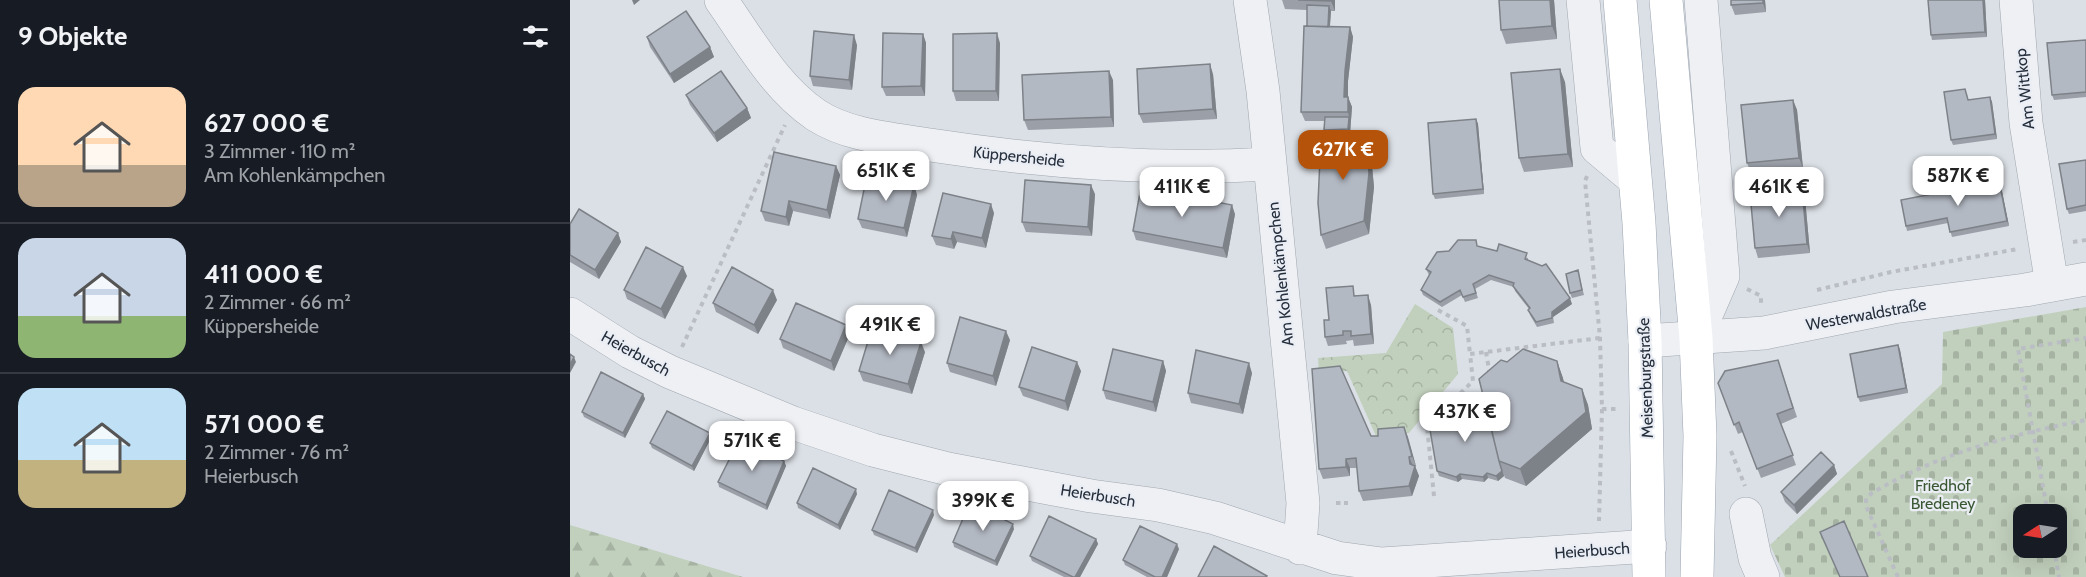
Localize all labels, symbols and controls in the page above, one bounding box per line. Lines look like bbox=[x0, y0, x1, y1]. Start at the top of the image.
text: 9 Objekte bbox=[18, 20, 127, 52]
icon: filters bbox=[519, 20, 552, 53]
street label: Am Wittkop bbox=[2011, 47, 2038, 130]
text: 627 000 € bbox=[204, 107, 329, 139]
icon: home bbox=[66, 111, 138, 183]
pin: 627K € bbox=[1294, 130, 1392, 181]
text: 627K € bbox=[1312, 137, 1374, 161]
text: 3 Zimmer · 110 m² bbox=[204, 139, 356, 163]
street label: Küppersheide bbox=[972, 142, 1066, 171]
pin: 651K € bbox=[837, 151, 935, 202]
pin: 587K € bbox=[1909, 156, 2007, 207]
text: 651K € bbox=[856, 158, 916, 182]
text: Am Kohlenkämpchen bbox=[204, 163, 385, 187]
text: 587K € bbox=[1927, 163, 1989, 187]
pin: 411K € bbox=[1133, 167, 1231, 218]
pin: 461K € bbox=[1730, 167, 1828, 218]
text: 411K € bbox=[1154, 174, 1210, 198]
text: 461K € bbox=[1749, 174, 1809, 198]
street label: Am Kohlenkämpchen bbox=[1263, 201, 1298, 347]
text: 411 000 € bbox=[204, 258, 323, 290]
icon: home bbox=[66, 262, 138, 334]
text: 2 Zimmer · 66 m² bbox=[204, 290, 351, 314]
street label: Westerwaldstraße bbox=[1805, 295, 1928, 334]
pin: 491K € bbox=[841, 305, 939, 356]
text: 491K € bbox=[860, 312, 920, 336]
text: Küppersheide bbox=[204, 314, 319, 338]
street label: Meisenburgstraße bbox=[1634, 318, 1657, 438]
street label: Heierbusch bbox=[598, 327, 673, 380]
pin: 437K € bbox=[1416, 392, 1514, 443]
text: 437K € bbox=[1433, 399, 1497, 423]
text: 571 000 € bbox=[204, 408, 324, 440]
icon: home bbox=[66, 412, 138, 484]
pin: 571K € bbox=[703, 421, 801, 472]
text: 571K € bbox=[723, 428, 781, 452]
text: 2 Zimmer · 76 m² bbox=[204, 440, 349, 464]
text: Heierbusch bbox=[204, 464, 299, 488]
park label: Friedhof Bredeney bbox=[1911, 476, 1975, 513]
street label: Heierbusch bbox=[1059, 480, 1137, 511]
pin: 399K € bbox=[934, 481, 1032, 532]
text: 399K € bbox=[951, 488, 1015, 512]
north arrow bbox=[2013, 504, 2067, 558]
map controls bbox=[2013, 504, 2067, 558]
street label: Heierbusch bbox=[1554, 538, 1630, 563]

